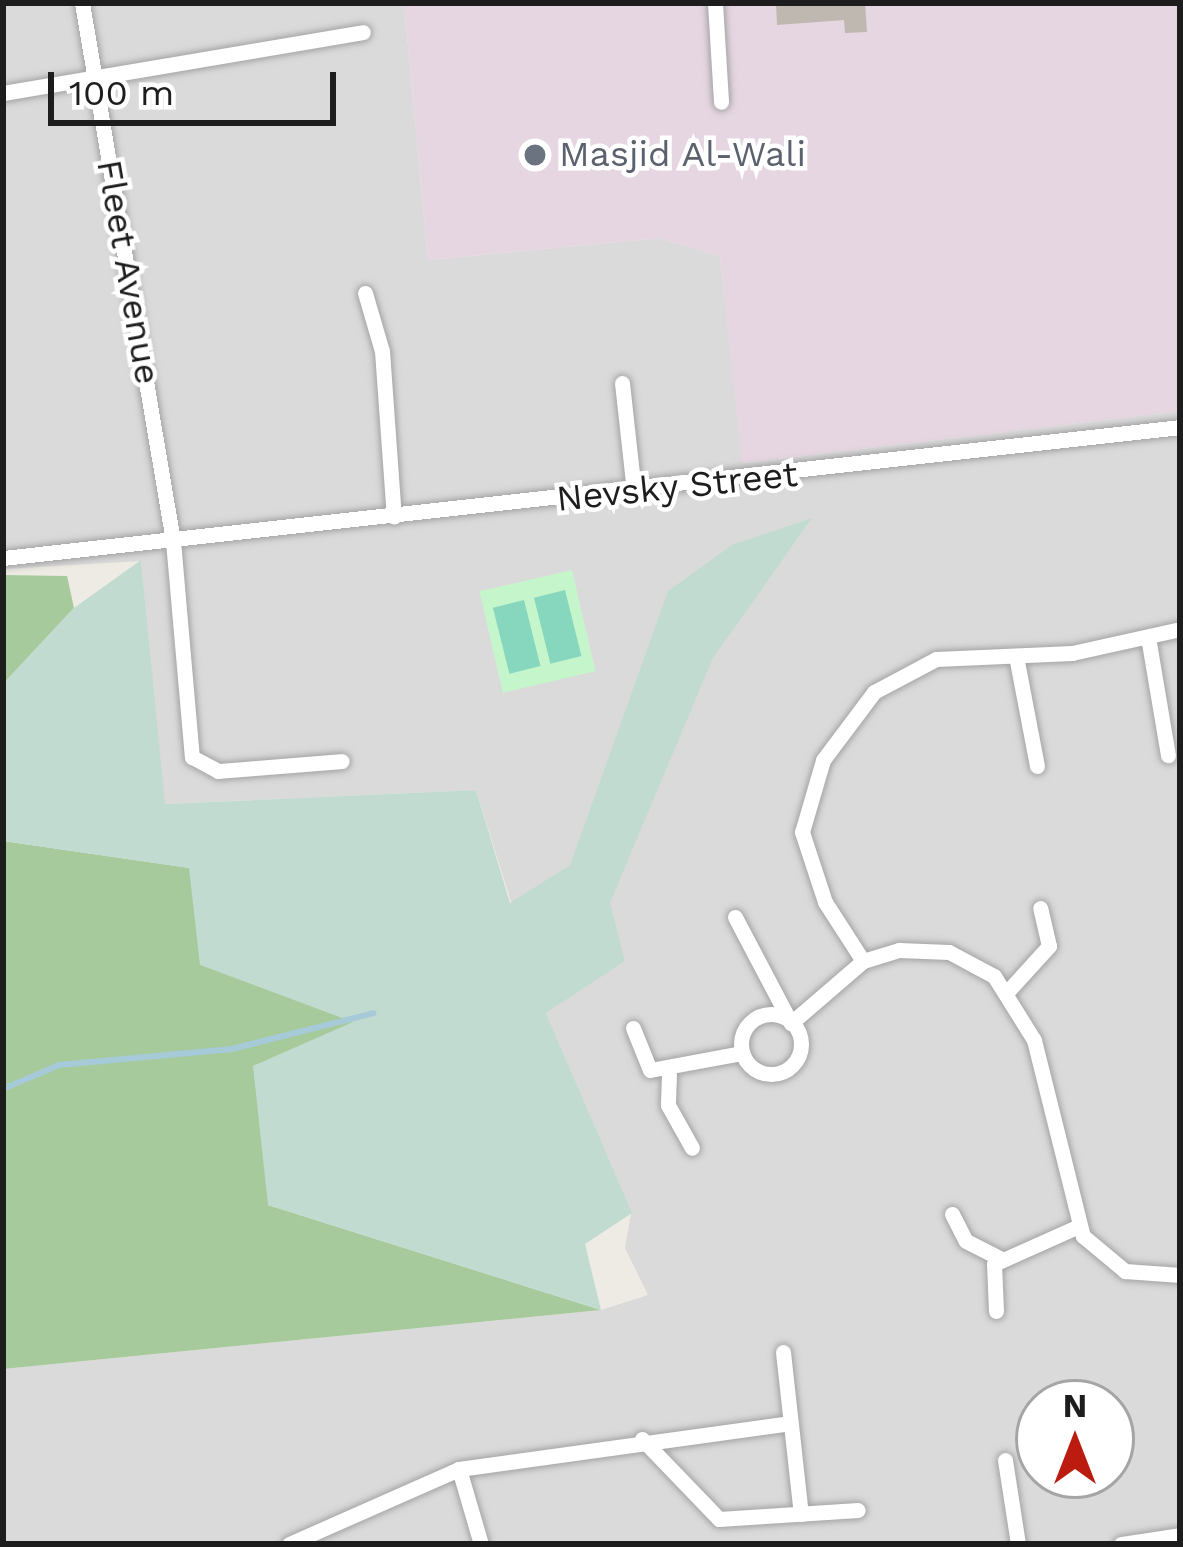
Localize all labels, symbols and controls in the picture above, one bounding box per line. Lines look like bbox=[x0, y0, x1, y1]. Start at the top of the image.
scale bar bbox=[54, 48, 342, 122]
text: 100 m bbox=[69, 72, 174, 114]
place label: Masjid Al-Wali bbox=[559, 133, 807, 177]
marker: Masjid Al-Wali bbox=[522, 142, 548, 168]
street label: Fleet Avenue bbox=[87, 156, 169, 388]
street label: Nevsky Street bbox=[554, 453, 800, 521]
north arrow bbox=[1015, 1379, 1135, 1499]
text: N bbox=[1063, 1386, 1087, 1425]

